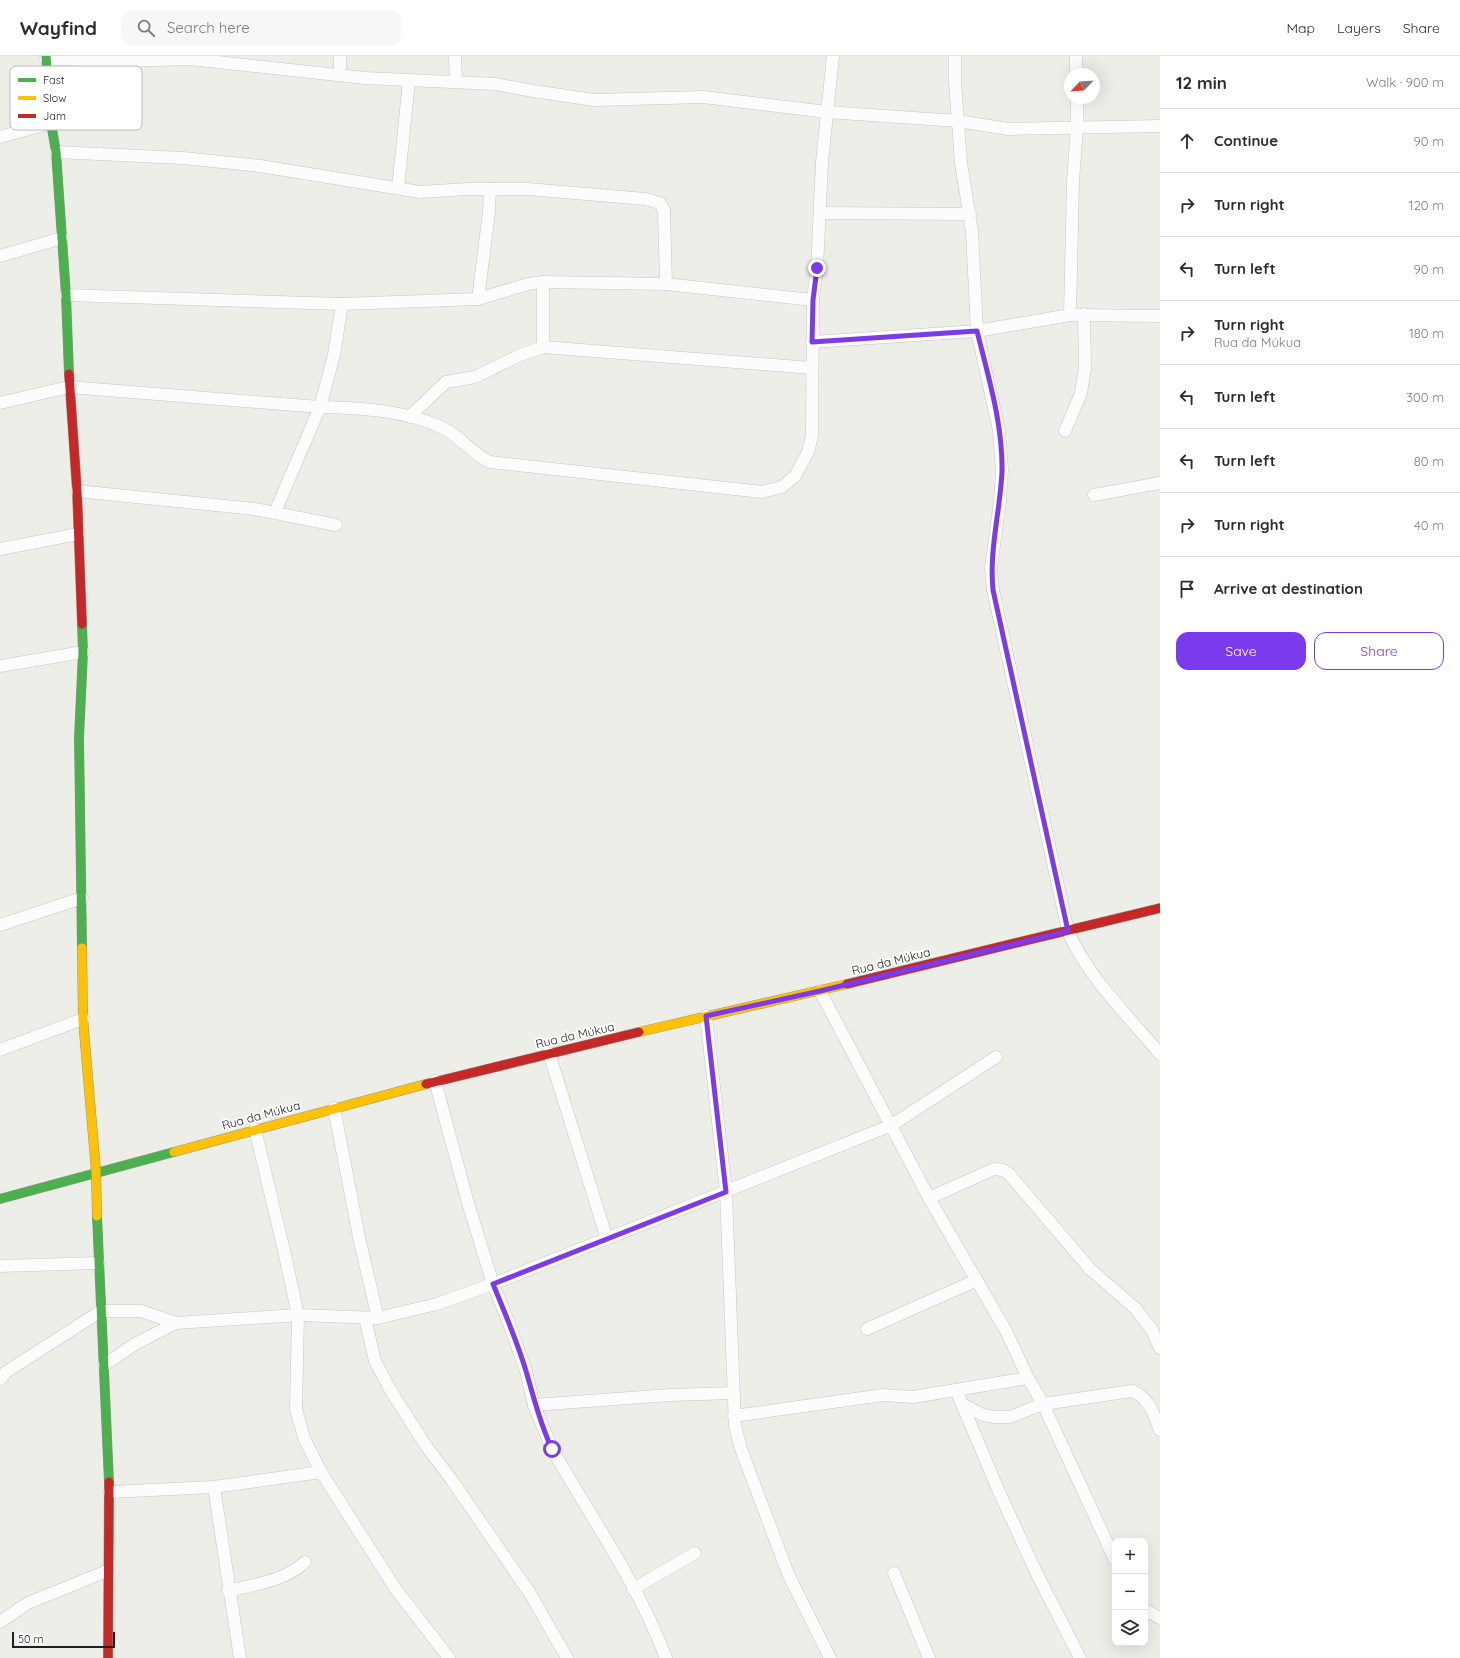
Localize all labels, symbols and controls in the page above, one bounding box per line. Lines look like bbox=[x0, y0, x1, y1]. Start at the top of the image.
search box bbox=[121, 10, 401, 46]
text: Wayfind bbox=[20, 16, 97, 40]
icon: search bbox=[135, 17, 157, 39]
text: Search here bbox=[167, 18, 250, 37]
text: Map bbox=[1286, 19, 1315, 37]
text: Layers bbox=[1337, 19, 1381, 37]
text: Share bbox=[1403, 19, 1440, 37]
legend bbox=[10, 66, 142, 130]
north arrow bbox=[1064, 68, 1100, 104]
text: 12 min bbox=[1176, 72, 1227, 93]
text: Fast bbox=[43, 73, 65, 87]
text: Walk · 900 m bbox=[1366, 74, 1444, 90]
text: Slow bbox=[43, 91, 67, 105]
text: Jam bbox=[43, 109, 66, 123]
icon: ahead bbox=[1176, 130, 1198, 152]
text: Continue bbox=[1214, 131, 1278, 150]
text: 90 m bbox=[1414, 133, 1444, 149]
icon: right bbox=[1176, 194, 1198, 216]
text: Turn right bbox=[1214, 195, 1285, 214]
text: 120 m bbox=[1409, 197, 1444, 213]
icon: left bbox=[1176, 258, 1198, 280]
route end bbox=[808, 259, 826, 277]
text: Turn left bbox=[1214, 259, 1276, 278]
text: 90 m bbox=[1414, 261, 1444, 277]
text: Turn right bbox=[1214, 315, 1285, 334]
icon: right bbox=[1176, 322, 1198, 344]
text: 180 m bbox=[1409, 325, 1444, 341]
text: Rua da Múkua bbox=[1214, 334, 1301, 350]
icon: left bbox=[1176, 386, 1198, 408]
text: Turn left bbox=[1214, 387, 1276, 406]
text: 300 m bbox=[1406, 389, 1444, 405]
icon: left bbox=[1176, 450, 1198, 472]
text: Turn left bbox=[1214, 451, 1276, 470]
text: 80 m bbox=[1414, 453, 1444, 469]
icon: right bbox=[1176, 514, 1198, 536]
text: Turn right bbox=[1214, 515, 1285, 534]
text: 40 m bbox=[1414, 517, 1444, 533]
icon: arrive bbox=[1176, 578, 1198, 600]
text: Arrive at destination bbox=[1214, 579, 1363, 598]
button: Save bbox=[1176, 632, 1306, 670]
button: Share bbox=[1314, 632, 1444, 670]
street label: Rua da Múkua bbox=[850, 944, 932, 978]
street label: Rua da Múkua bbox=[534, 1019, 616, 1051]
street label: Rua da Múkua bbox=[220, 1097, 302, 1133]
route start bbox=[543, 1440, 561, 1458]
map controls bbox=[1112, 1538, 1148, 1646]
button: + bbox=[1112, 1538, 1148, 1574]
button: − bbox=[1112, 1574, 1148, 1610]
button: layers bbox=[1112, 1610, 1148, 1646]
scale bar bbox=[12, 1630, 115, 1649]
text: 50 m bbox=[18, 1632, 44, 1646]

